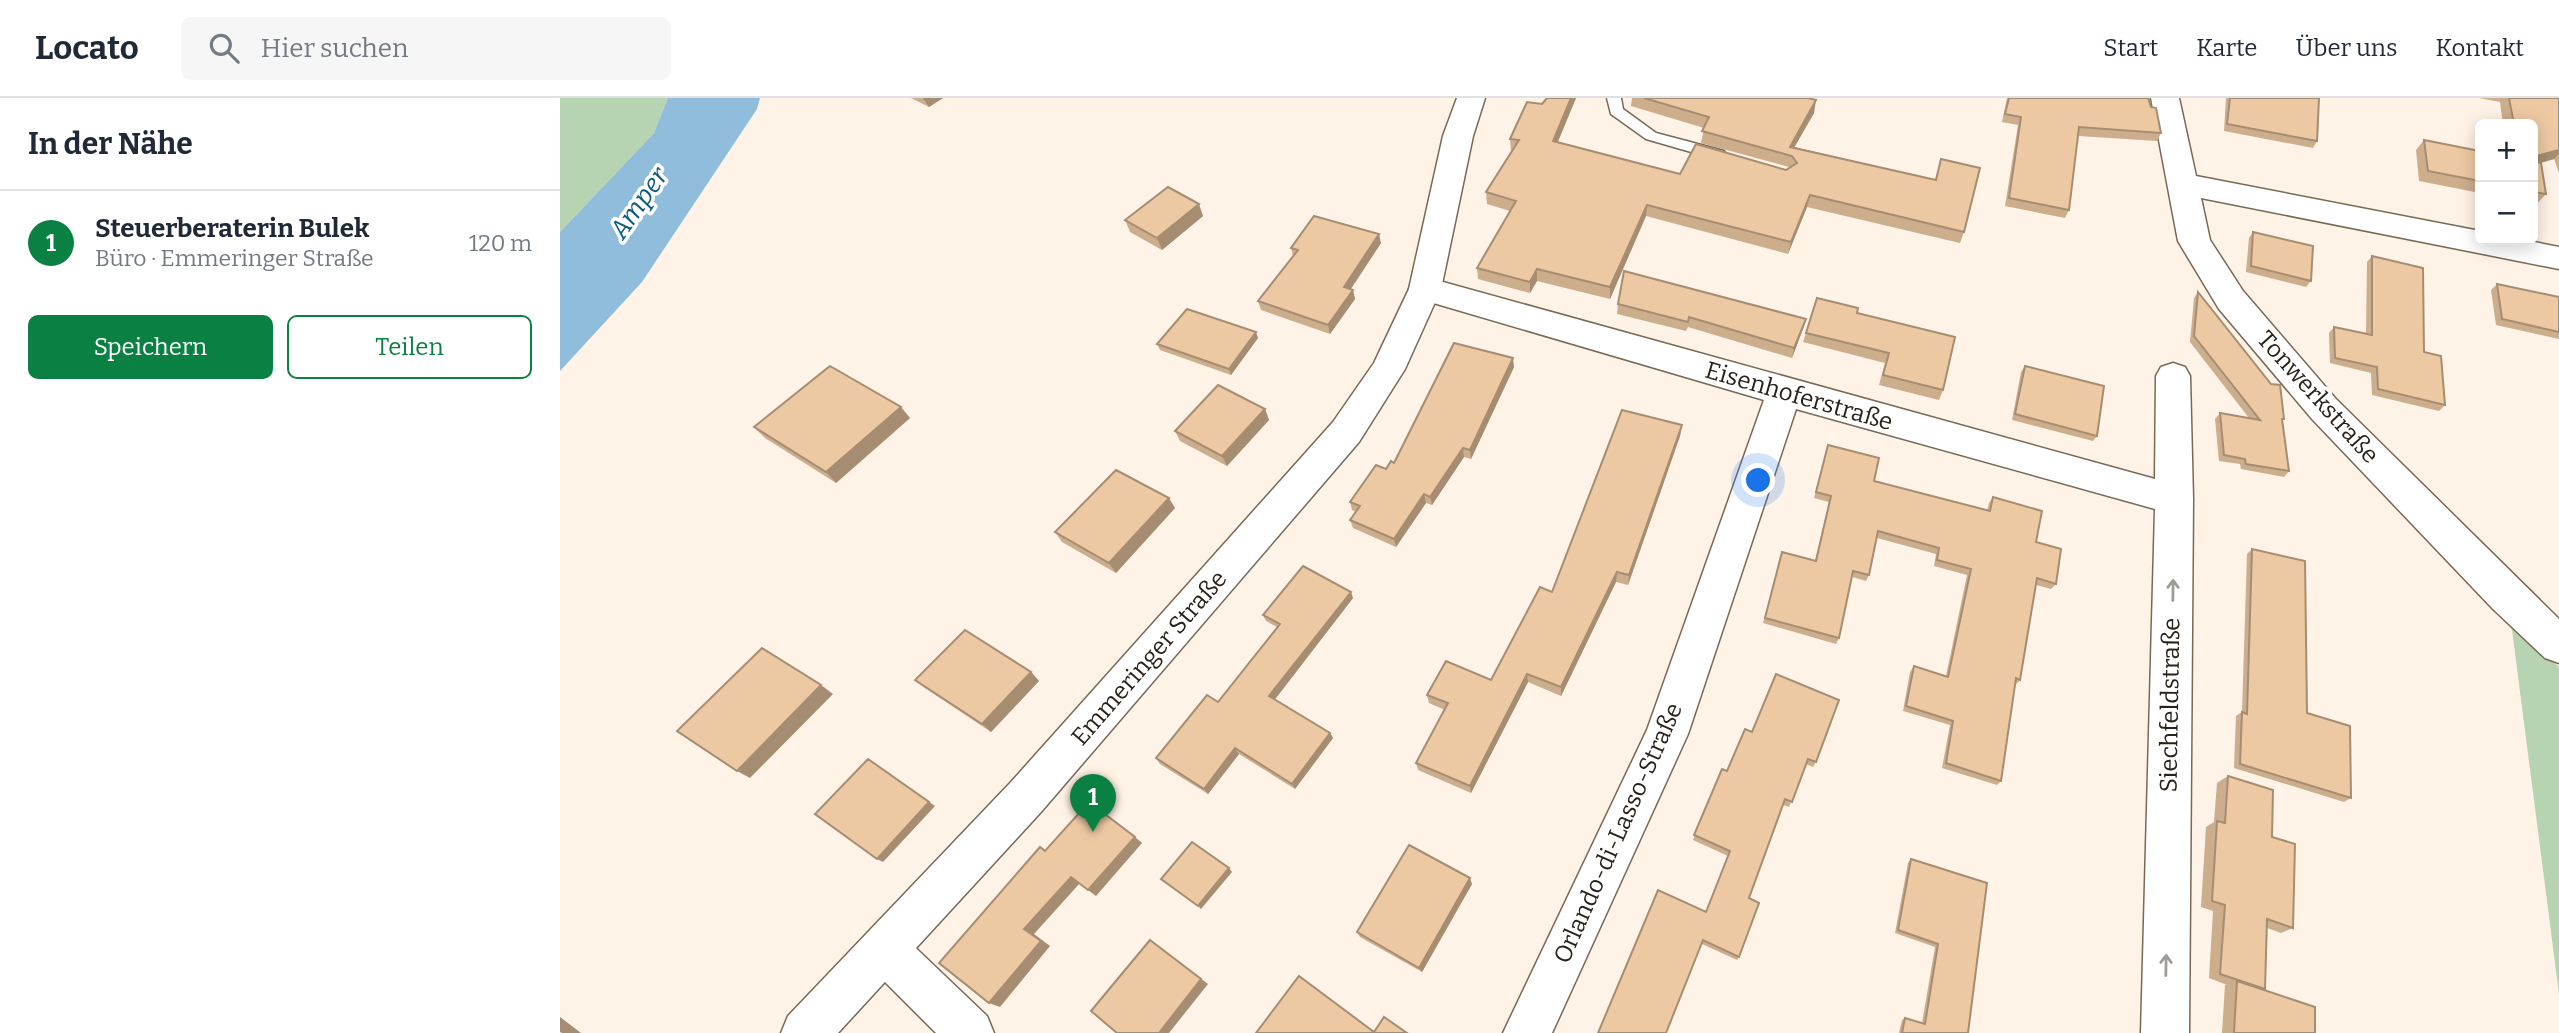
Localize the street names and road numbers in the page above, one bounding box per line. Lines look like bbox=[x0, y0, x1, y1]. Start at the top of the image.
street label: Tonwerkstraße bbox=[2251, 325, 2385, 469]
street label: Eisenhoferstraße bbox=[1702, 356, 1896, 436]
street label: Emmeringer Straße bbox=[1066, 565, 1232, 751]
street label: Siechfeldstraße bbox=[2154, 617, 2186, 793]
street label: Orlando-di-Lasso-Straße bbox=[1548, 699, 1688, 967]

